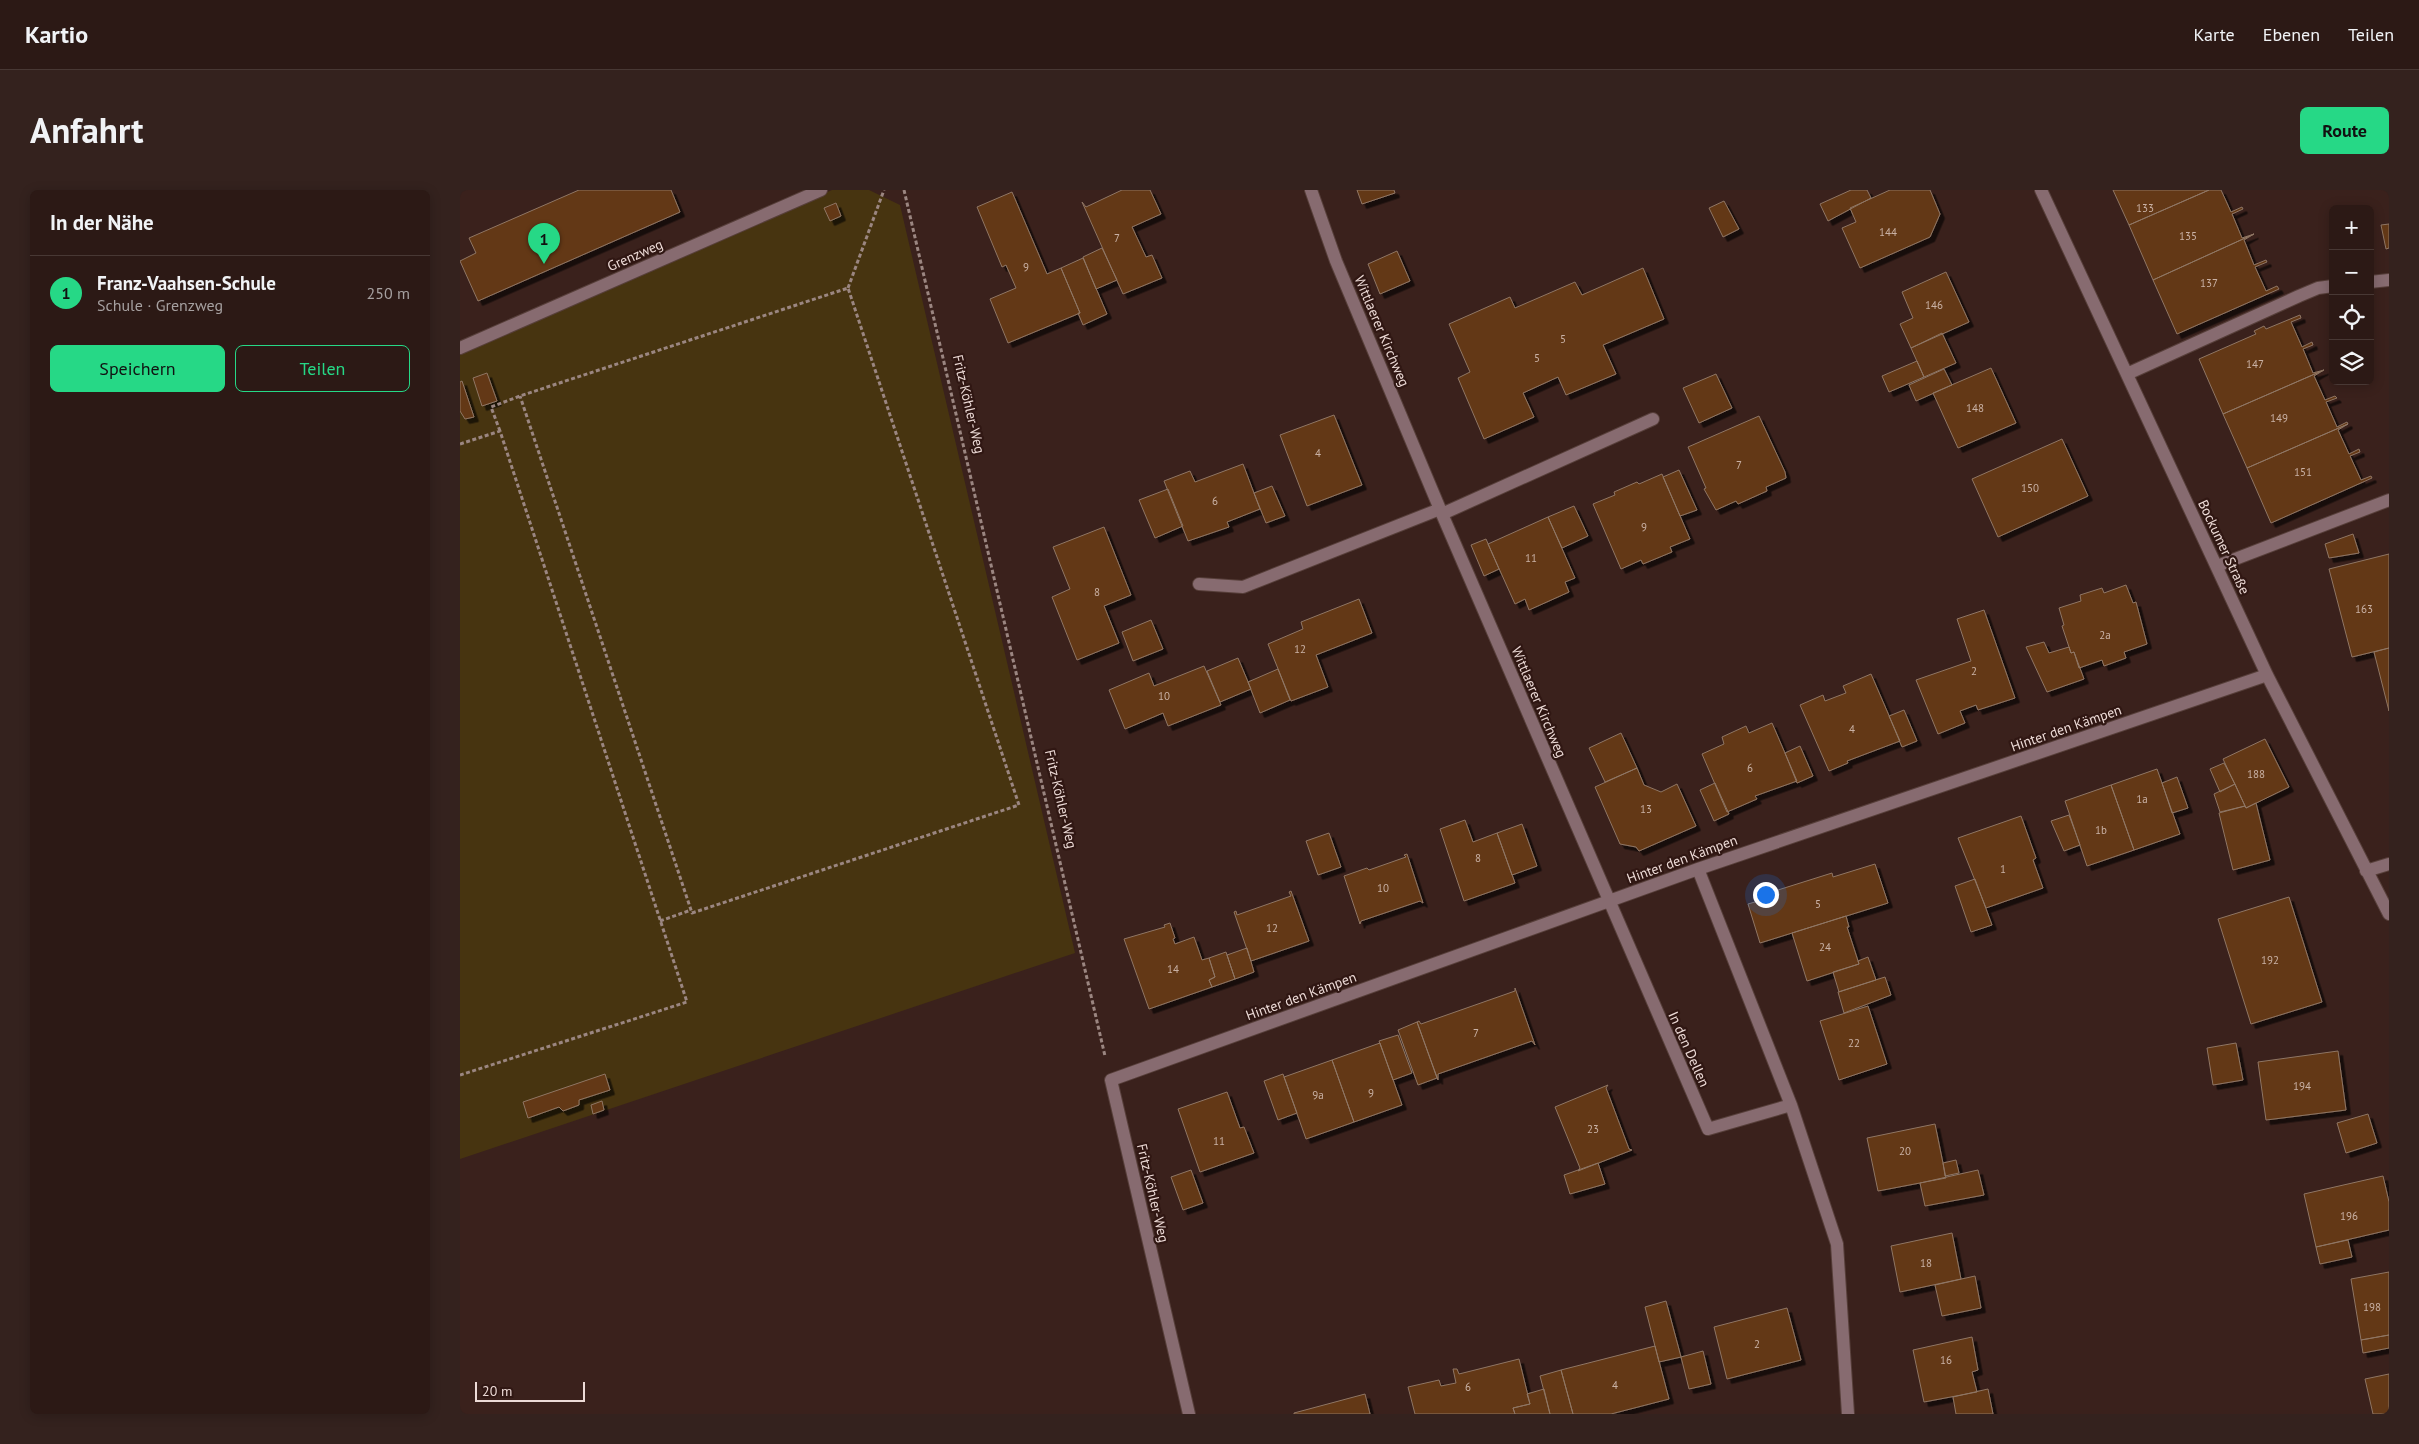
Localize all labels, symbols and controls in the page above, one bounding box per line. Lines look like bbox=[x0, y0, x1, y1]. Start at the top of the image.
text: Kartio bbox=[25, 19, 88, 50]
text: Karte bbox=[2194, 23, 2235, 46]
text: Ebenen bbox=[2263, 23, 2320, 46]
text: Teilen bbox=[2348, 23, 2394, 46]
text: Anfahrt bbox=[30, 107, 143, 153]
button: Route bbox=[2300, 107, 2389, 154]
house number: 133 bbox=[2136, 201, 2154, 215]
map controls bbox=[2329, 205, 2374, 385]
button: + bbox=[2329, 205, 2374, 250]
text: In der Nähe bbox=[50, 209, 154, 236]
pin: 1 bbox=[528, 223, 560, 264]
house number: 144 bbox=[1879, 225, 1897, 239]
house number: 135 bbox=[2179, 229, 2197, 243]
house number: 7 bbox=[1114, 231, 1120, 245]
street label: Grenzweg bbox=[604, 235, 666, 275]
button: − bbox=[2329, 250, 2374, 295]
house number: 9 bbox=[1023, 260, 1029, 274]
text: Franz-Vaahsen-Schule bbox=[97, 271, 276, 295]
street label: Wittlaerer Kirchweg bbox=[1350, 273, 1414, 389]
house number: 137 bbox=[2200, 276, 2218, 290]
text: 1 bbox=[61, 283, 71, 303]
text: 250 m bbox=[367, 283, 410, 303]
text: Schule · Grenzweg bbox=[97, 295, 223, 315]
button: locate bbox=[2329, 295, 2374, 340]
house number: 146 bbox=[1925, 298, 1943, 312]
house number: 5 bbox=[1560, 332, 1566, 346]
button: layers bbox=[2329, 340, 2374, 385]
button: Speichern bbox=[50, 345, 225, 392]
button: Teilen bbox=[235, 345, 410, 392]
house number: 5 bbox=[1534, 351, 1540, 365]
street label: Fritz-Köhler-Weg bbox=[949, 353, 989, 455]
house number: 147 bbox=[2246, 357, 2264, 371]
house number: 148 bbox=[1966, 401, 1984, 415]
house number: 149 bbox=[2270, 411, 2288, 425]
house number: 4 bbox=[1315, 446, 1321, 460]
house number: 7 bbox=[1736, 458, 1742, 472]
house number: 151 bbox=[2294, 465, 2312, 479]
house number: 150 bbox=[2021, 481, 2039, 495]
house number: 6 bbox=[1212, 494, 1218, 508]
street label: Bockumer Straße bbox=[2194, 497, 2254, 597]
house number: 9 bbox=[1641, 520, 1647, 534]
house number: 11 bbox=[1525, 551, 1537, 565]
house number: 8 bbox=[1094, 585, 1100, 599]
house number: 163 bbox=[2355, 602, 2373, 616]
house number: 2a bbox=[2099, 628, 2111, 642]
house number: 12 bbox=[1294, 642, 1306, 656]
street label: Wittlaerer Kirchweg bbox=[1507, 644, 1571, 760]
house number: 2 bbox=[1971, 664, 1977, 678]
house number: 10 bbox=[1158, 689, 1170, 703]
street label: Hinter den Kämpen bbox=[2008, 701, 2124, 755]
house number: 4 bbox=[1849, 722, 1855, 736]
street label: Fritz-Köhler-Weg bbox=[1041, 748, 1081, 850]
house number: 6 bbox=[1747, 761, 1753, 775]
house number: 188 bbox=[2247, 767, 2265, 781]
house number: 1a bbox=[2136, 792, 2148, 806]
house number: 13 bbox=[1640, 802, 1652, 816]
house number: 1b bbox=[2095, 823, 2107, 837]
street label: Hinter den Kämpen bbox=[1624, 831, 1740, 887]
house number: 8 bbox=[1475, 851, 1481, 865]
house number: 1 bbox=[2000, 862, 2006, 876]
house number: 10 bbox=[1377, 881, 1389, 895]
your location bbox=[1753, 882, 1779, 908]
house number: 5 bbox=[1815, 897, 1821, 911]
house number: 12 bbox=[1266, 921, 1278, 935]
house number: 24 bbox=[1819, 940, 1831, 954]
house number: 192 bbox=[2261, 953, 2279, 967]
house number: 14 bbox=[1167, 962, 1179, 976]
street label: Hinter den Kämpen bbox=[1243, 968, 1359, 1024]
street label: In den Dellen bbox=[1664, 1008, 1714, 1090]
house number: 7 bbox=[1473, 1026, 1479, 1040]
house number: 22 bbox=[1848, 1036, 1860, 1050]
house number: 194 bbox=[2293, 1079, 2311, 1093]
house number: 9 bbox=[1368, 1086, 1374, 1100]
house number: 9a bbox=[1312, 1088, 1324, 1102]
house number: 23 bbox=[1587, 1122, 1599, 1136]
house number: 11 bbox=[1213, 1134, 1225, 1148]
street label: Fritz-Köhler-Weg bbox=[1133, 1142, 1173, 1244]
house number: 20 bbox=[1899, 1144, 1911, 1158]
house number: 196 bbox=[2340, 1209, 2358, 1223]
house number: 18 bbox=[1920, 1256, 1932, 1270]
house number: 198 bbox=[2363, 1300, 2381, 1314]
house number: 2 bbox=[1754, 1337, 1760, 1351]
house number: 16 bbox=[1940, 1353, 1952, 1367]
house number: 4 bbox=[1612, 1378, 1618, 1392]
scale bar bbox=[475, 1379, 585, 1402]
house number: 6 bbox=[1465, 1380, 1471, 1394]
text: 20 m bbox=[482, 1382, 512, 1400]

